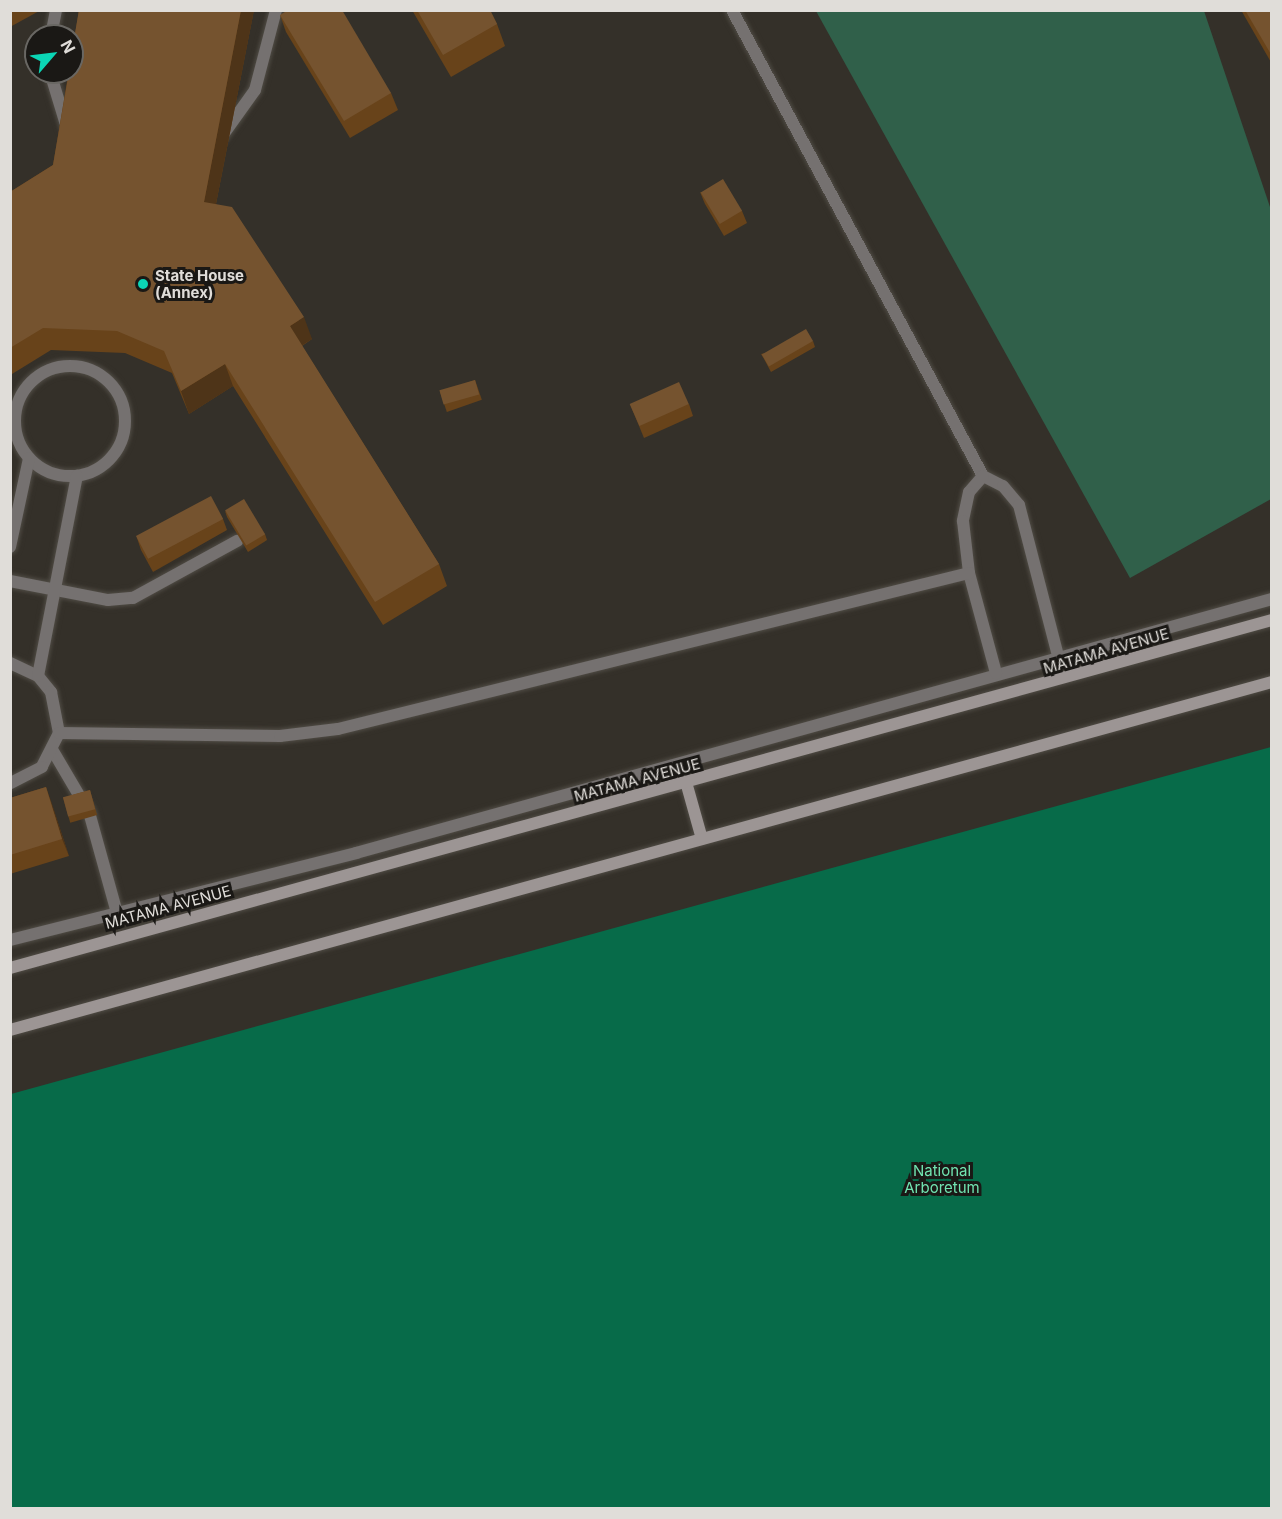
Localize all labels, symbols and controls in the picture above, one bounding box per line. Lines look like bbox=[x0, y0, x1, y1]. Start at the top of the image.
north arrow bbox=[24, 24, 84, 84]
text: N bbox=[56, 36, 80, 57]
place label: State House (Annex) bbox=[155, 266, 244, 301]
marker: State House (Annex) bbox=[136, 277, 150, 291]
street label: MATAMA AVENUE bbox=[1041, 624, 1171, 678]
street label: MATAMA AVENUE bbox=[572, 755, 702, 805]
street label: MATAMA AVENUE bbox=[103, 882, 233, 932]
park label: National Arboretum bbox=[904, 1161, 980, 1196]

